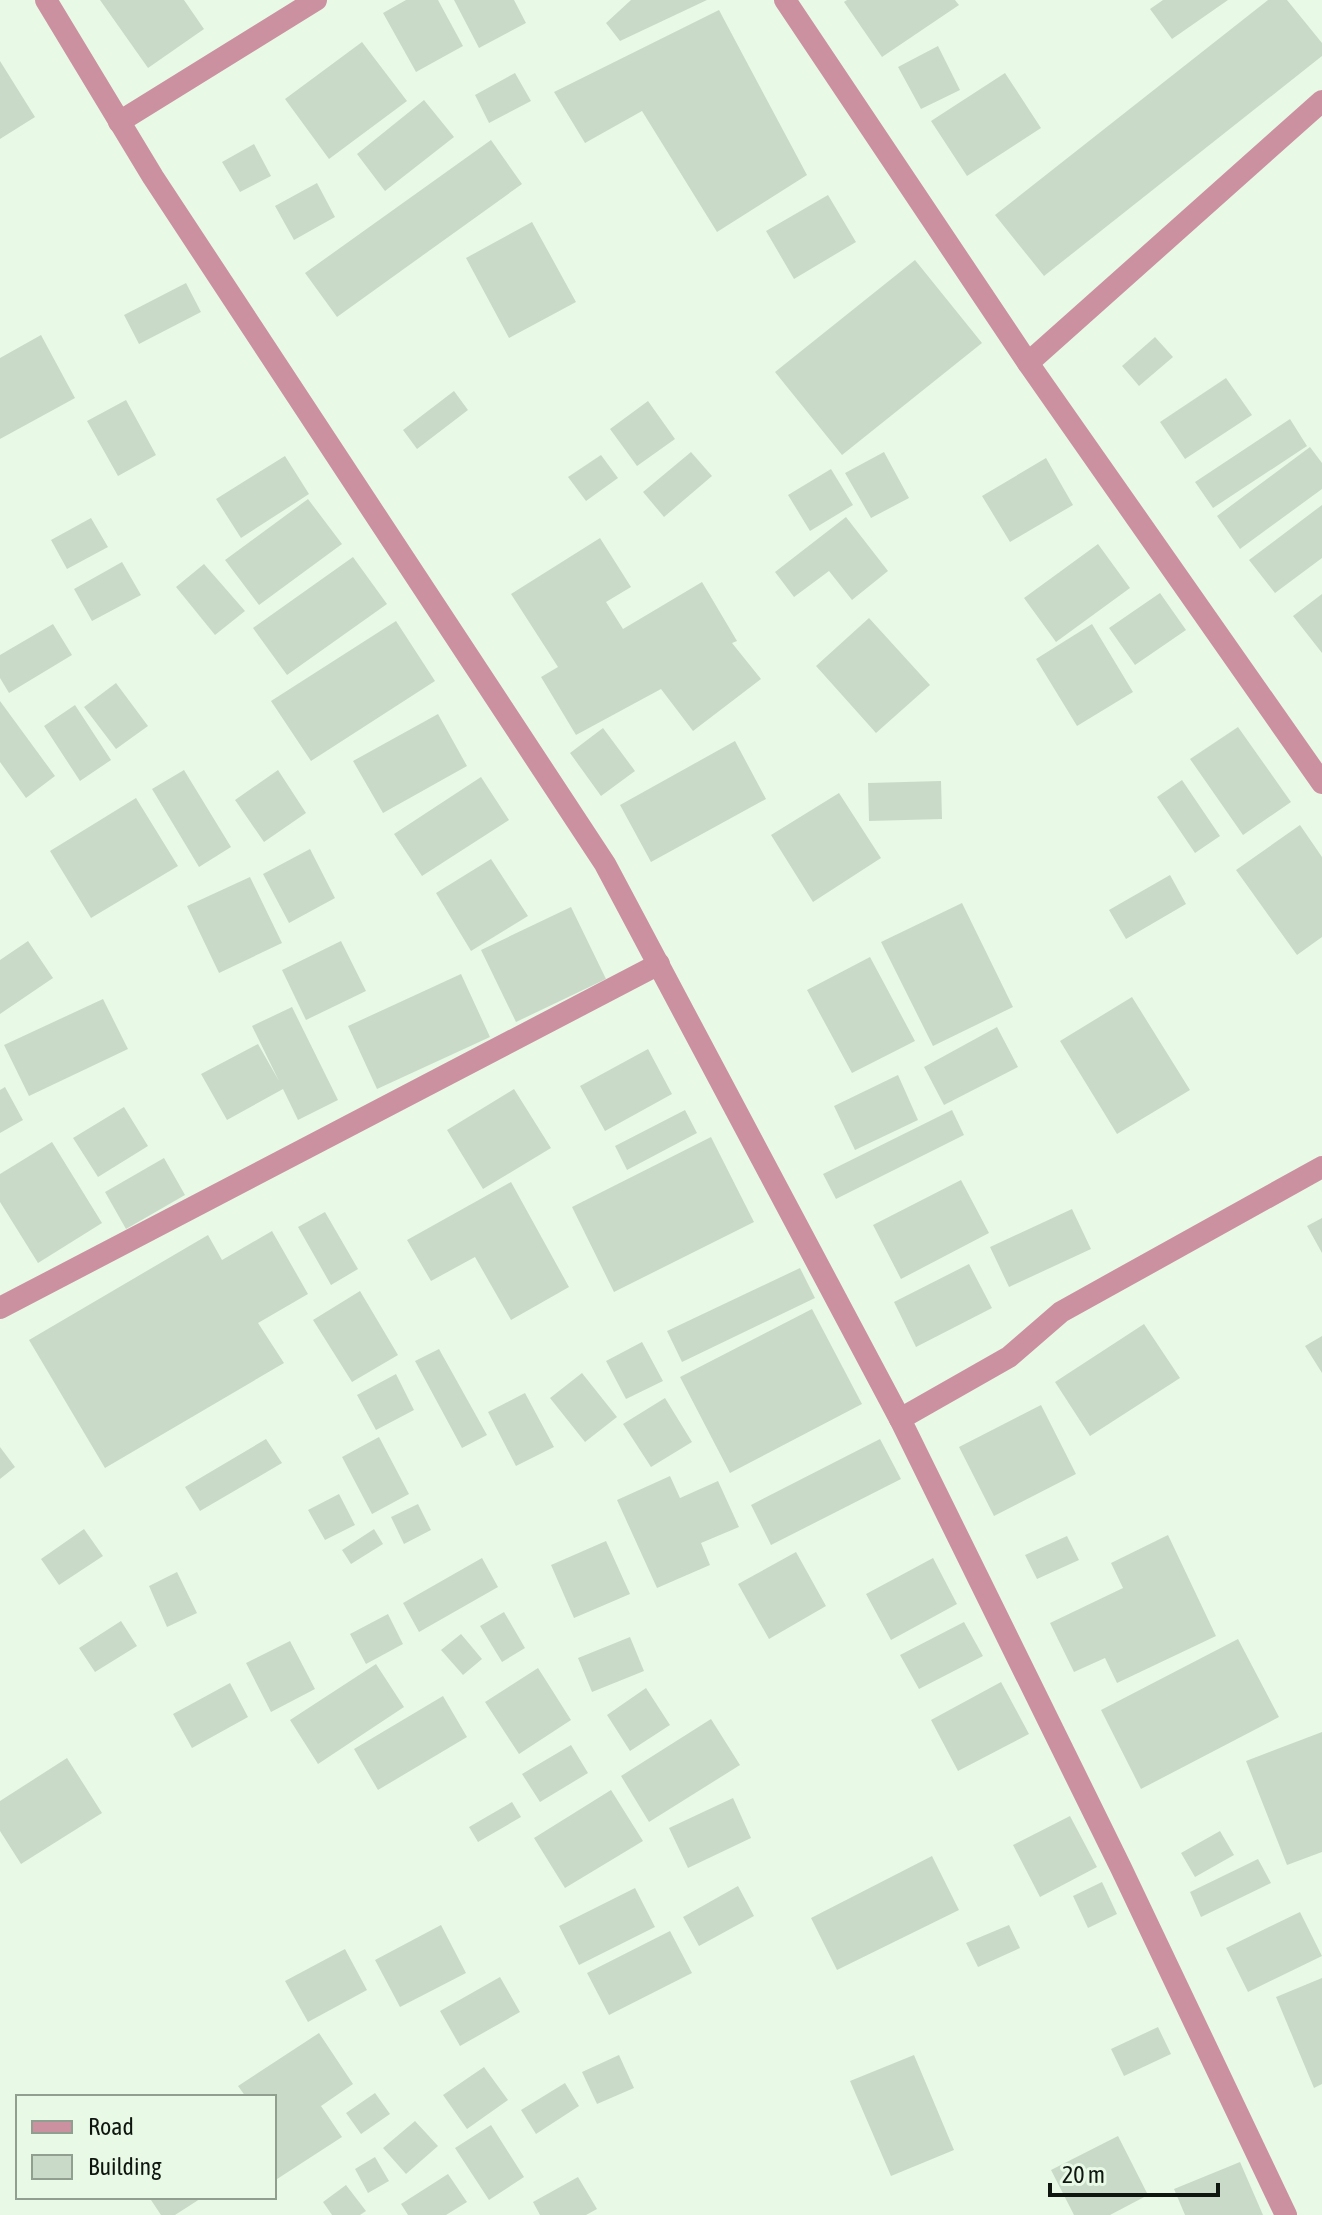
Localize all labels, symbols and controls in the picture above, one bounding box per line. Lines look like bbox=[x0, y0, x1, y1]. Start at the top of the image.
legend bbox=[16, 2095, 276, 2199]
text: Road bbox=[88, 2113, 134, 2140]
scale bar bbox=[1050, 2147, 1218, 2197]
text: Building bbox=[88, 2153, 162, 2180]
text: 20 m bbox=[1062, 2161, 1105, 2188]

